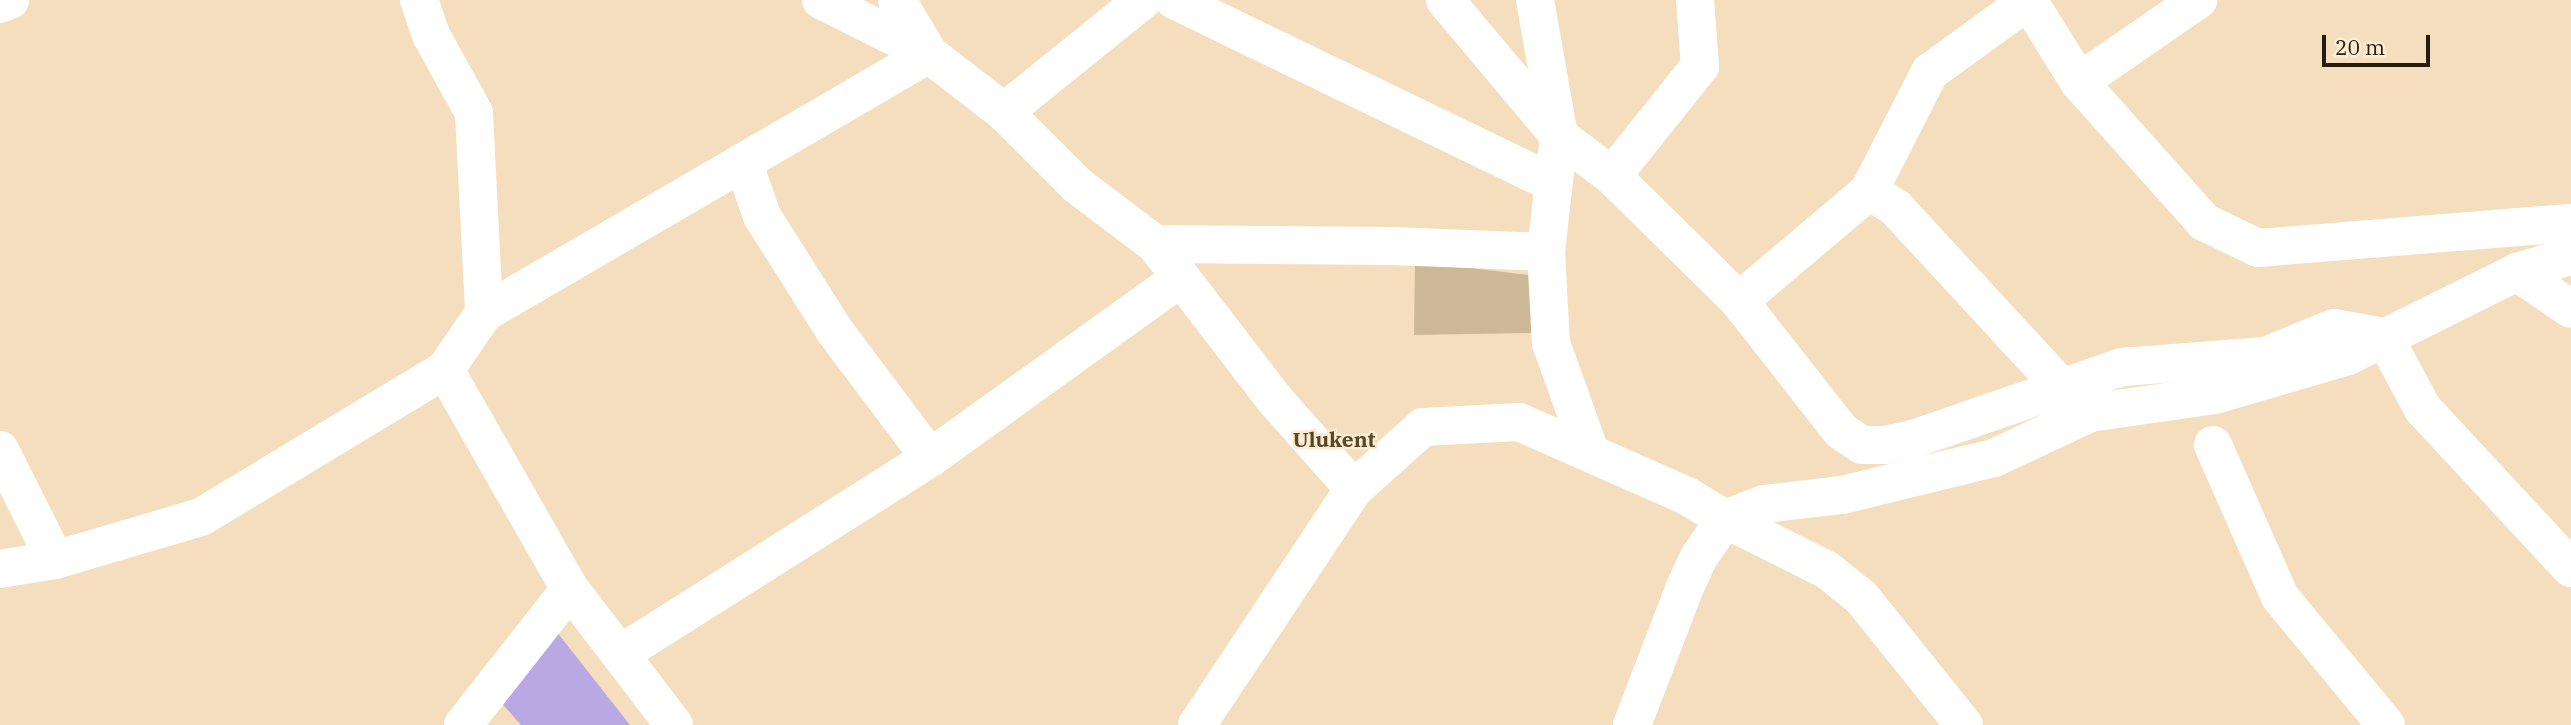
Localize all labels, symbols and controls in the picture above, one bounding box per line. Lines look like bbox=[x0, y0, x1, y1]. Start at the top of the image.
scale bar bbox=[2326, 21, 2434, 65]
text: 20 m bbox=[2335, 33, 2385, 61]
district label: Ulukent bbox=[1293, 426, 1375, 452]

